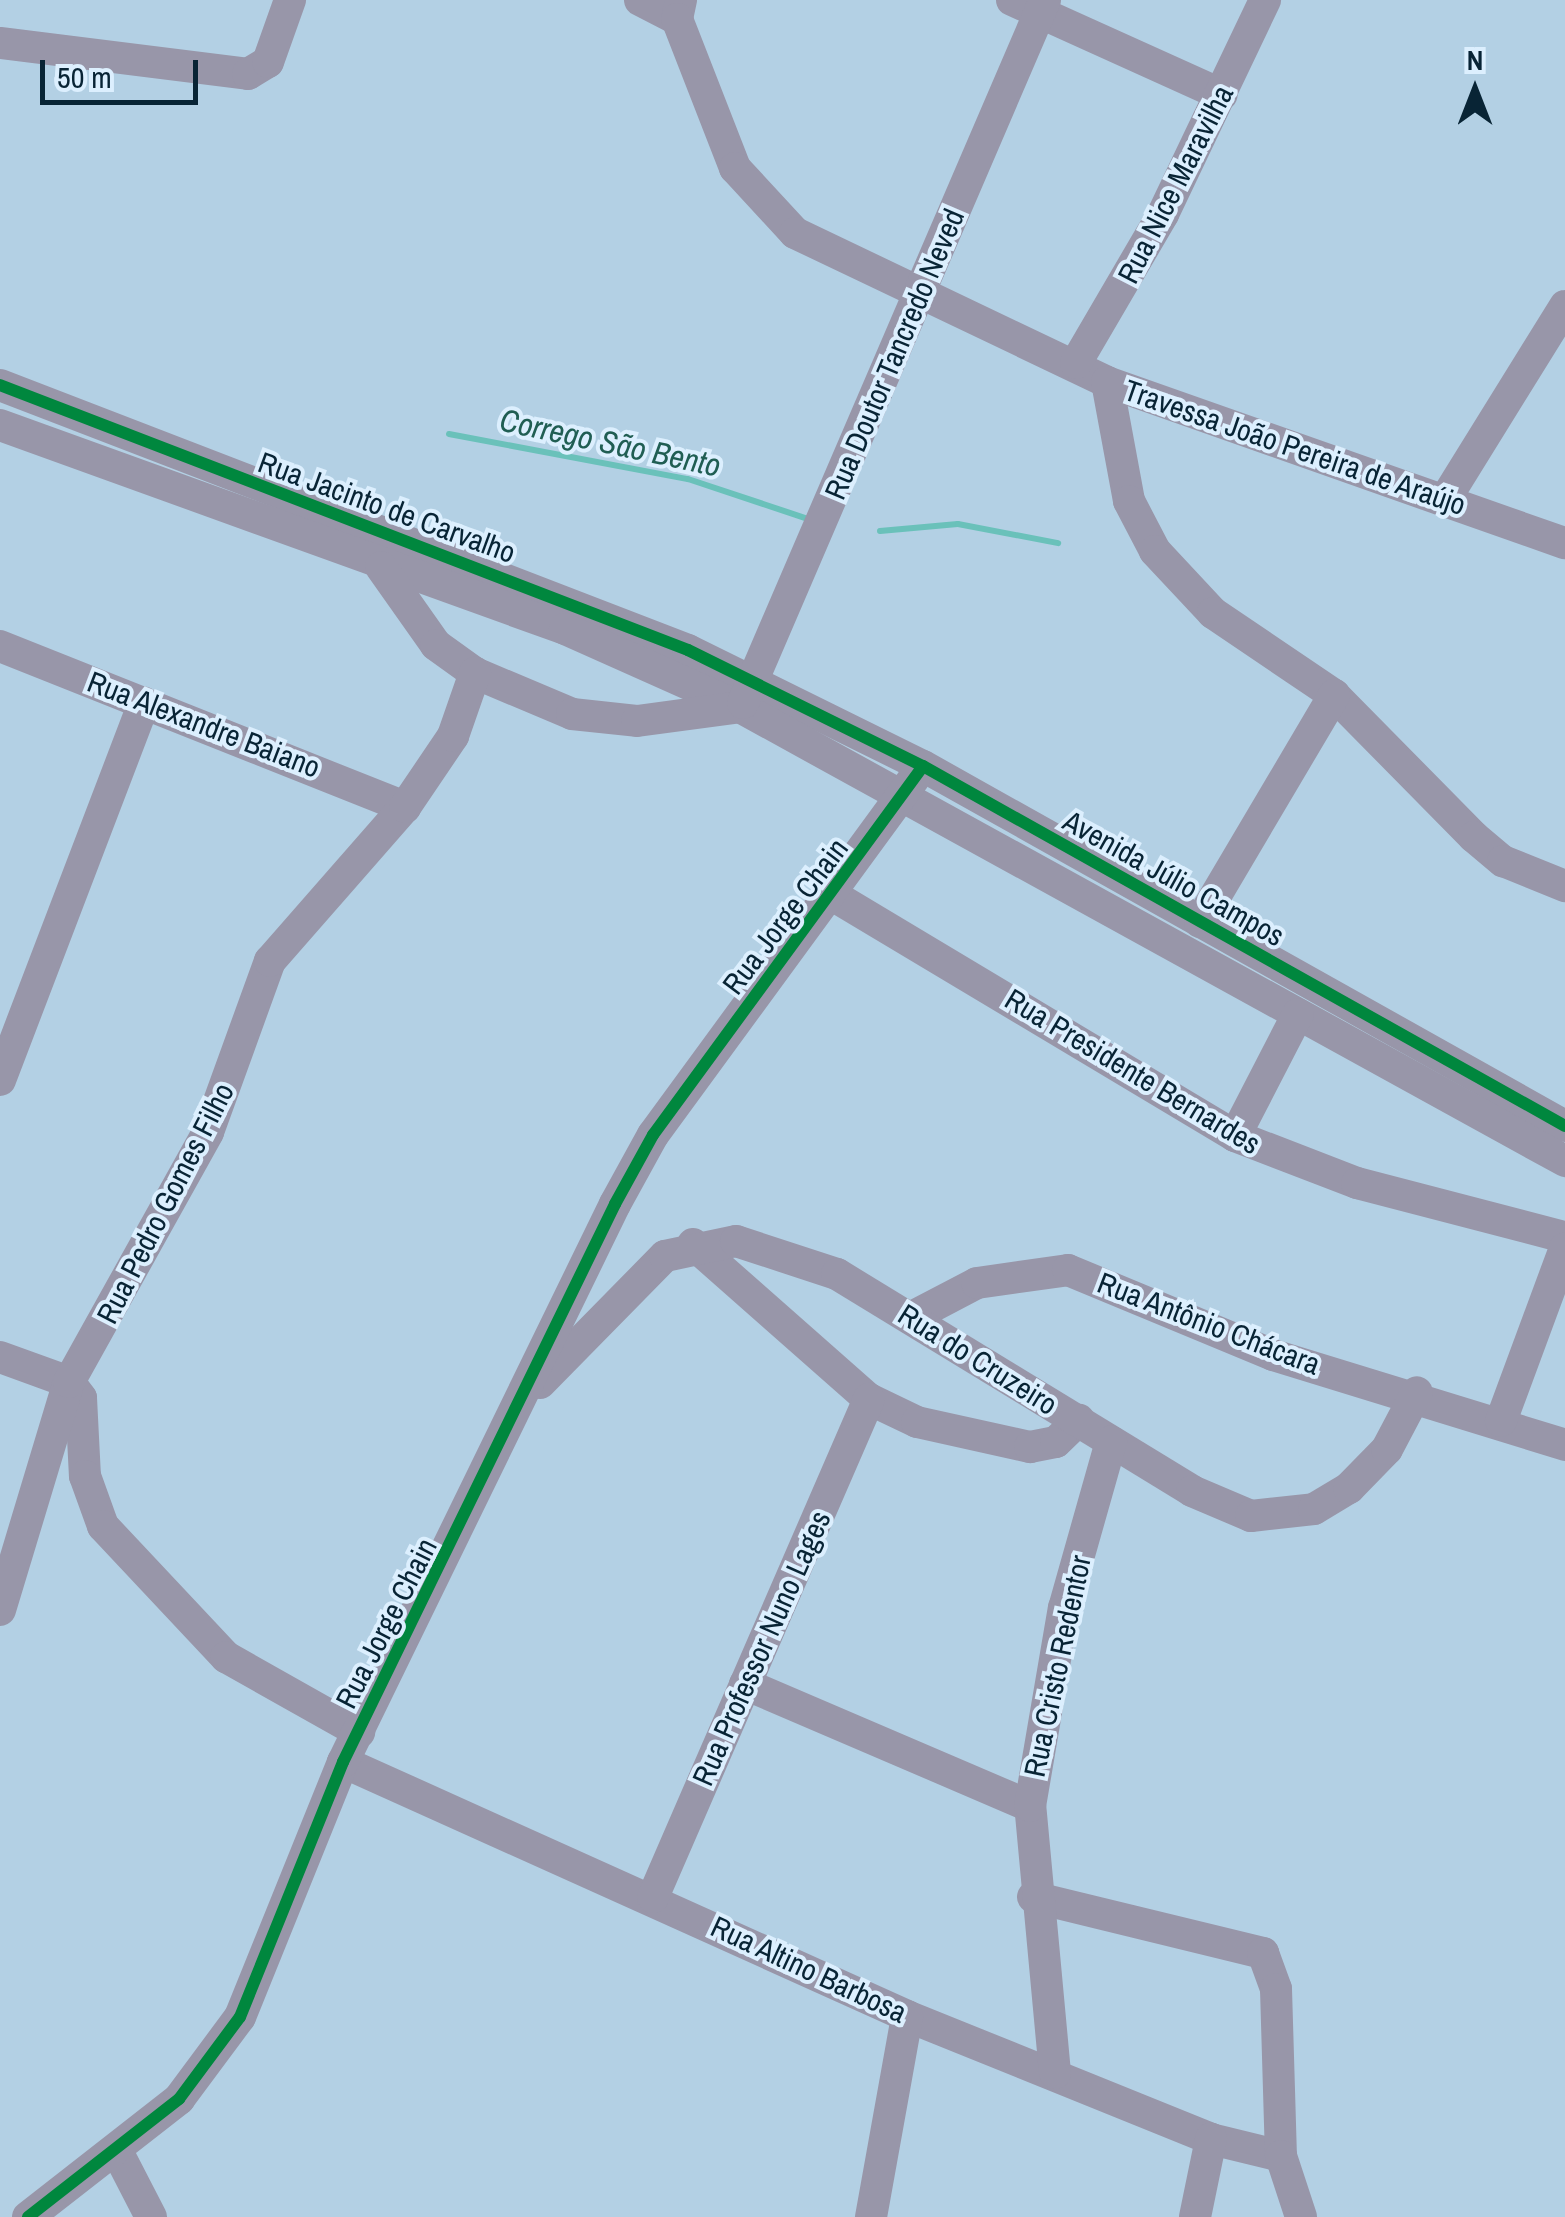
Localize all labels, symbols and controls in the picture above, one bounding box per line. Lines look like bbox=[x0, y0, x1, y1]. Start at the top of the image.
scale bar bbox=[45, 40, 202, 102]
north arrow bbox=[1425, 40, 1525, 140]
text: N bbox=[1467, 41, 1483, 79]
text: 50 m bbox=[57, 57, 112, 97]
street label: Rua Nice Maravilha bbox=[1110, 79, 1240, 289]
street label: Rua Doutor Tancredo Neved bbox=[816, 203, 972, 505]
street label: Travessa João Pereira de Araújo bbox=[1119, 371, 1471, 523]
water label: Corrego São Bento bbox=[496, 401, 724, 485]
street label: Rua Jacinto de Carvalho bbox=[254, 444, 520, 570]
street label: Rua Alexandre Baiano bbox=[82, 663, 326, 785]
street label: Avenida Júlio Campos bbox=[1057, 802, 1291, 954]
street label: Rua Jorge Chain bbox=[715, 831, 855, 1001]
street label: Rua Presidente Bernardes bbox=[999, 981, 1267, 1161]
street label: Rua Pedro Gomes Filho bbox=[89, 1077, 241, 1329]
street label: Rua Antônio Chácara bbox=[1092, 1264, 1326, 1382]
street label: Rua do Cruzeiro bbox=[892, 1296, 1064, 1422]
street label: Rua Professor Nuno Lages bbox=[684, 1505, 838, 1791]
street label: Rua Jorge Chain bbox=[328, 1532, 444, 1714]
street label: Rua Cristo Redentor bbox=[1016, 1552, 1098, 1780]
street label: Rua Altino Barbosa bbox=[705, 1908, 913, 2030]

